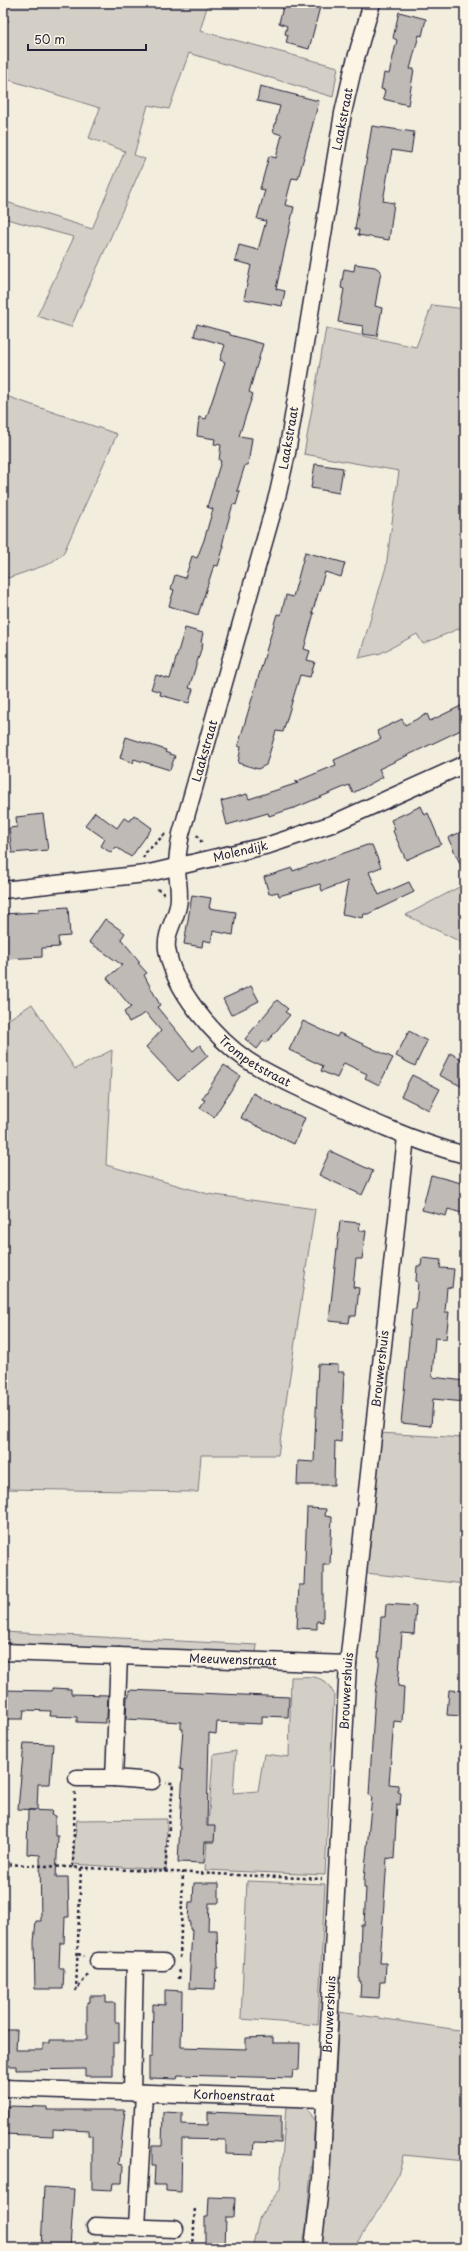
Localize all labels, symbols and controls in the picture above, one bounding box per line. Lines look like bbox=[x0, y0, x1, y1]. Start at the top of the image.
scale bar bbox=[28, 26, 146, 52]
text: 50 m bbox=[34, 30, 65, 48]
street label: Laakstraat bbox=[327, 86, 357, 152]
street label: Laakstraat bbox=[274, 405, 302, 471]
street label: Laakstraat bbox=[187, 718, 221, 784]
street label: Molendijk bbox=[211, 836, 270, 866]
street label: Trompetstraat bbox=[215, 1031, 294, 1091]
street label: Brouwershuis bbox=[366, 1329, 393, 1409]
street label: Meeuwenstraat bbox=[189, 1648, 277, 1670]
street label: Brouwershuis bbox=[335, 1651, 357, 1730]
street label: Brouwershuis bbox=[318, 1975, 340, 2054]
street label: Korhoenstraat bbox=[193, 2085, 275, 2105]

